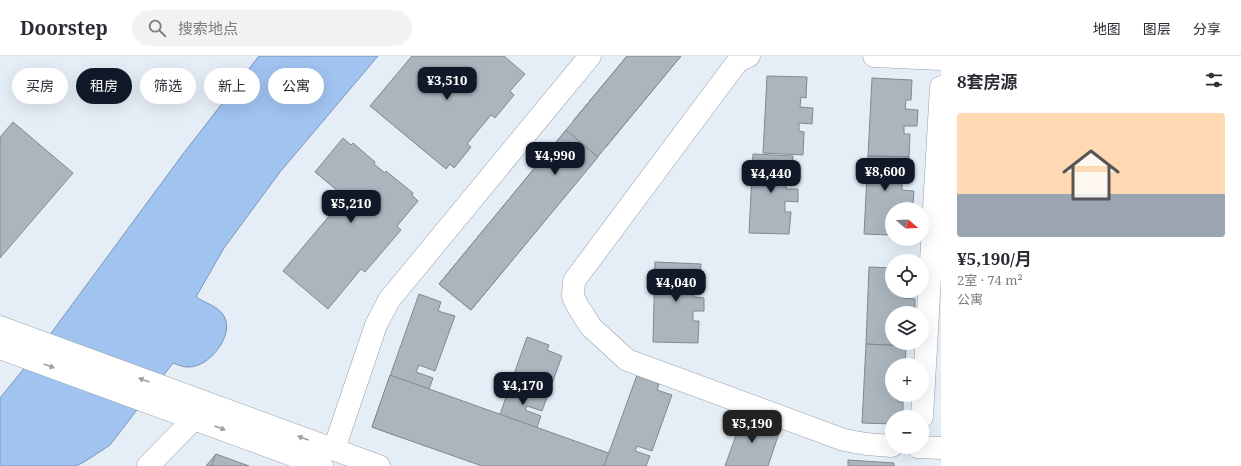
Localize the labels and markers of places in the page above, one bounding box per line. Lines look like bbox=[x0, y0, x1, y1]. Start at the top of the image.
pin: ¥3,510 bbox=[414, 67, 480, 101]
pin: ¥4,990 bbox=[522, 142, 588, 176]
pin: ¥8,600 bbox=[852, 158, 918, 192]
pin: ¥4,440 bbox=[738, 160, 804, 194]
pin: ¥5,210 bbox=[318, 190, 384, 224]
pin: ¥4,040 bbox=[643, 269, 709, 303]
pin: ¥4,170 bbox=[490, 372, 556, 406]
pin: ¥5,190 bbox=[719, 410, 785, 444]

